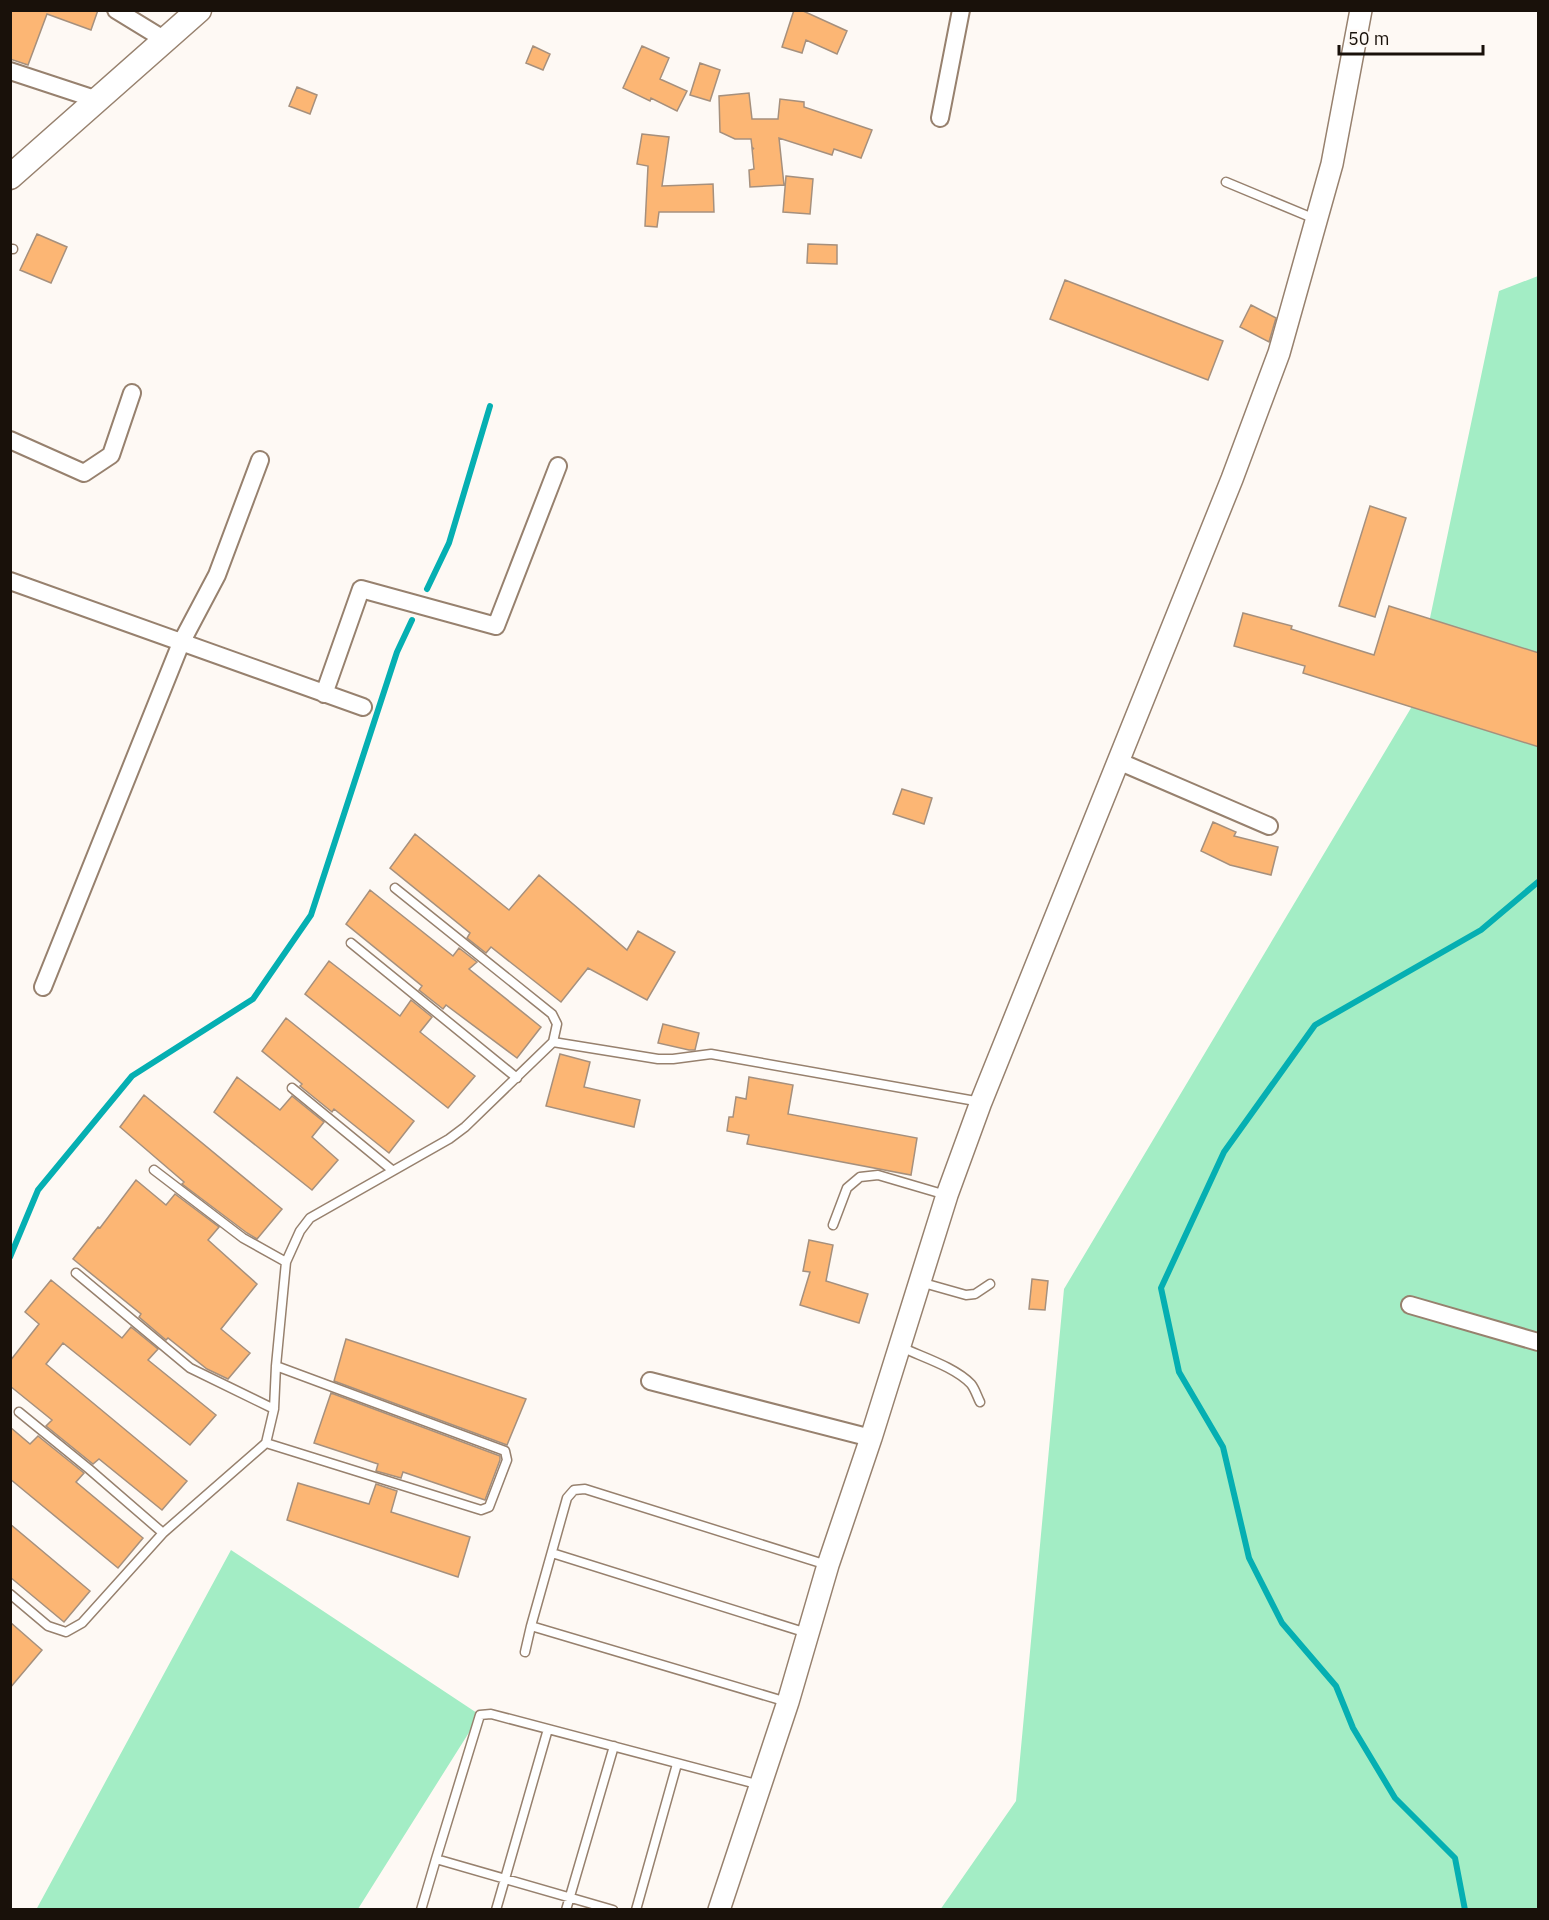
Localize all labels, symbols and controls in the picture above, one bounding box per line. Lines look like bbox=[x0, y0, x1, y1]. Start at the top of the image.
scale bar bbox=[1339, 18, 1483, 56]
text: 50 m bbox=[1348, 27, 1390, 50]

